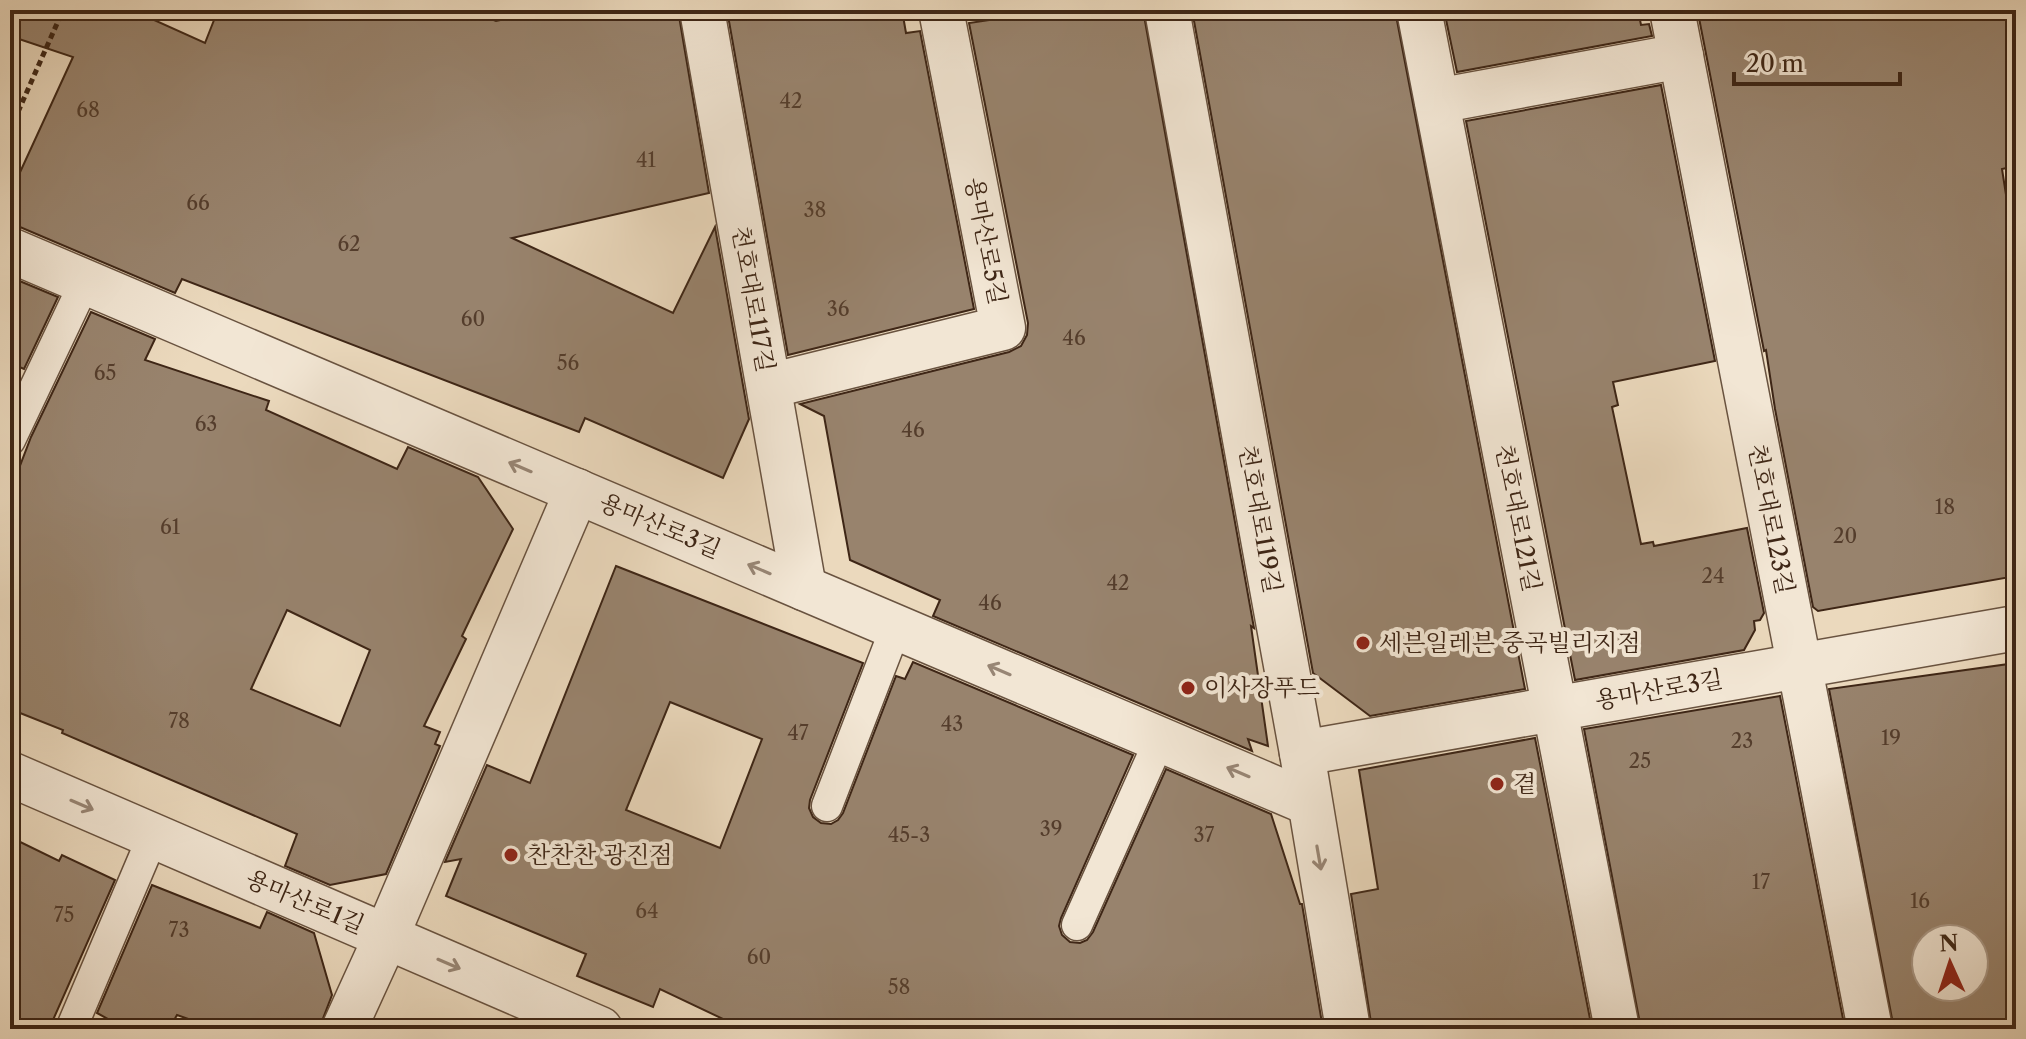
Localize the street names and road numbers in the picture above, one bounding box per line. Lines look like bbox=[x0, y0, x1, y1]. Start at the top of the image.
street label: 용마산로5길 bbox=[960, 175, 1013, 307]
street label: 천호대로117길 bbox=[726, 224, 781, 374]
street label: 천호대로123길 bbox=[1743, 441, 1800, 597]
street label: 천호대로119길 bbox=[1233, 442, 1288, 595]
street label: 천호대로121길 bbox=[1490, 442, 1547, 594]
street label: 용마산로3길 bbox=[595, 487, 725, 564]
street label: 용마산로3길 bbox=[1593, 664, 1725, 715]
street label: 용마산로1길 bbox=[242, 864, 369, 940]

